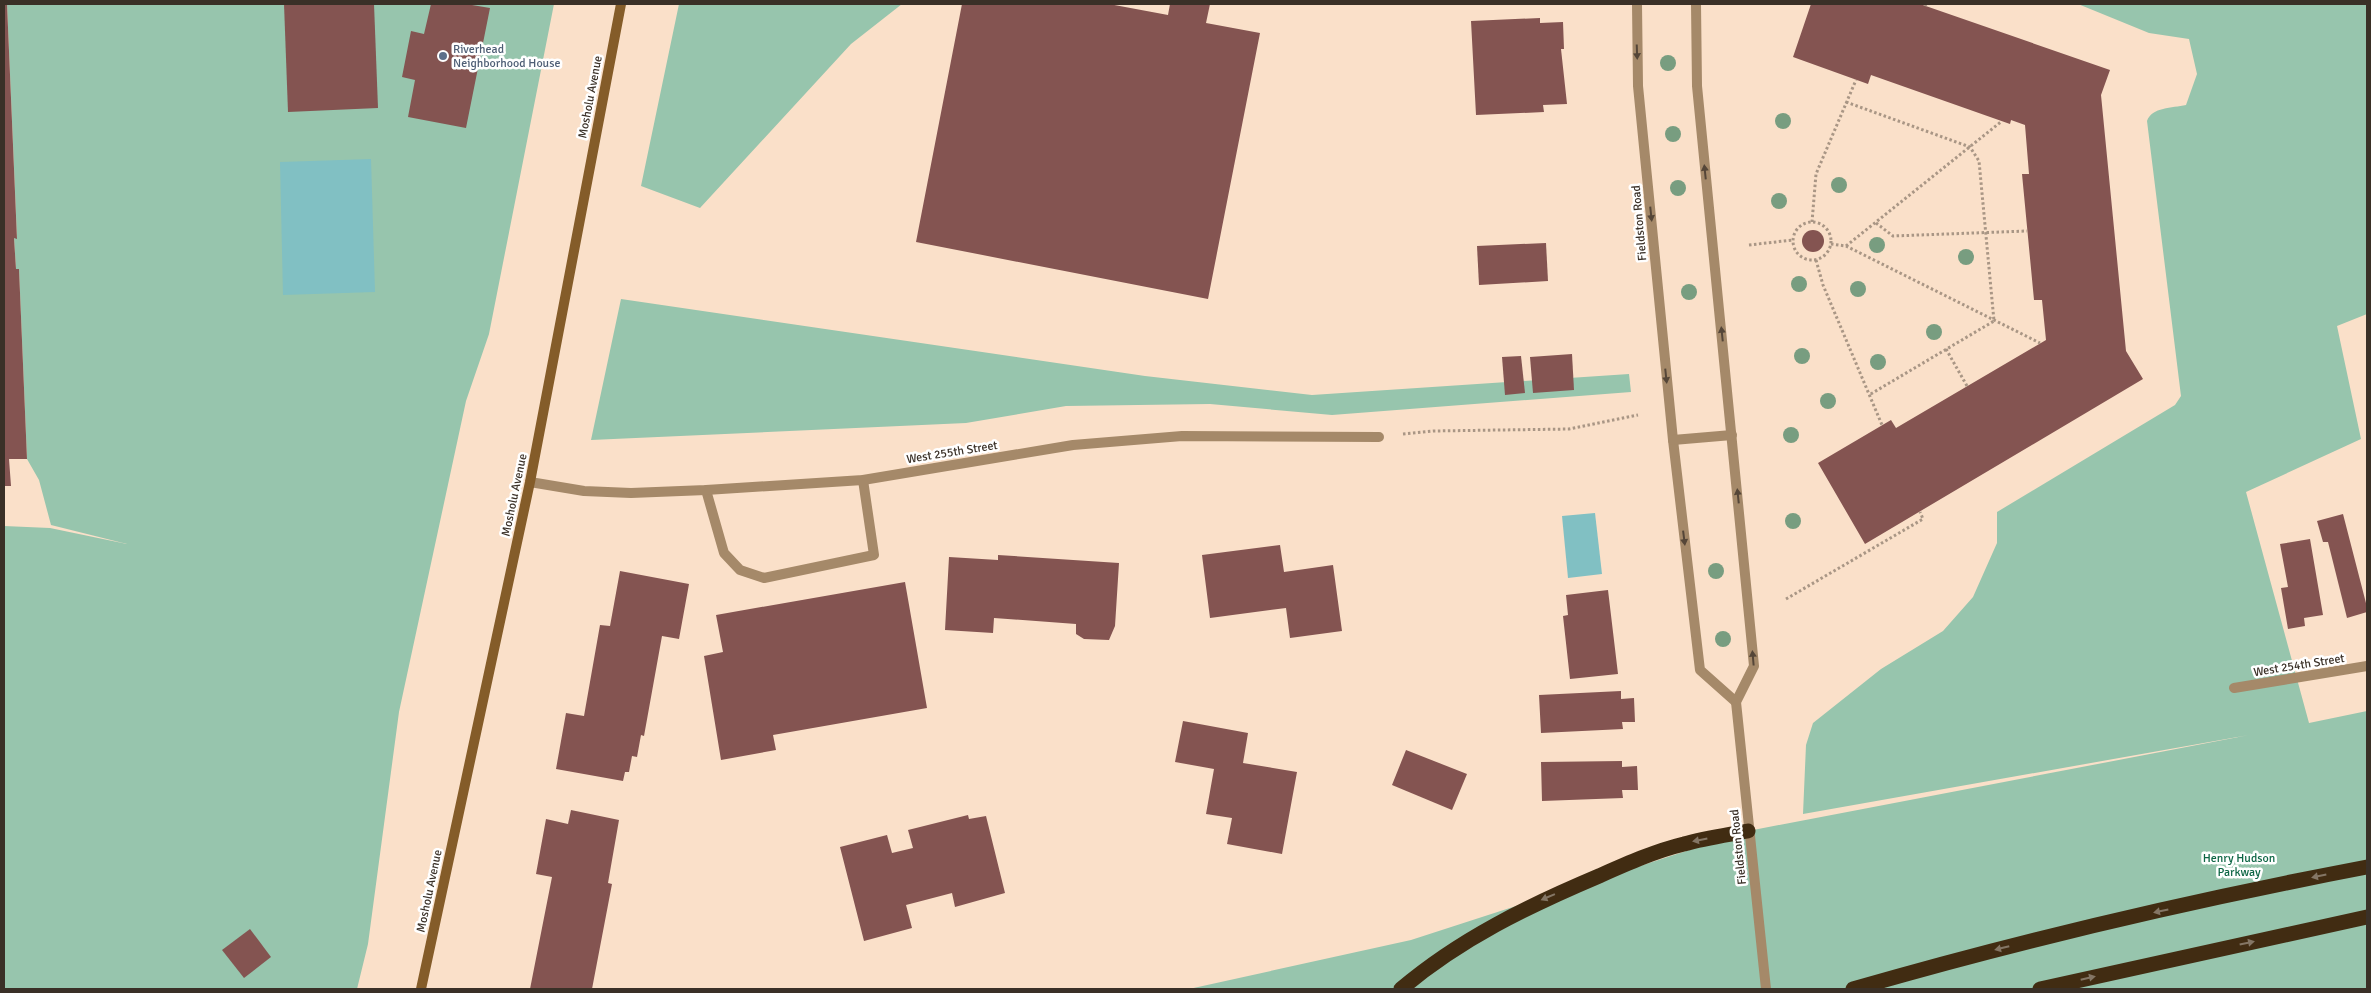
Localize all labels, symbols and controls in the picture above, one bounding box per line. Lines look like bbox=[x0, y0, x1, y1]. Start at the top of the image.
place label: Riverhead Neighborhood House bbox=[453, 42, 560, 71]
one-way arrow bbox=[1633, 45, 1641, 61]
marker: Riverhead Neighborhood House bbox=[437, 50, 449, 62]
street label: Mosholu Avenue bbox=[575, 54, 606, 140]
one-way arrow bbox=[1701, 164, 1709, 180]
street label: Fieldston Road bbox=[1629, 185, 1650, 261]
one-way arrow bbox=[1647, 207, 1655, 223]
one-way arrow bbox=[1718, 326, 1726, 342]
one-way arrow bbox=[1662, 368, 1670, 384]
street label: West 255th Street bbox=[906, 438, 999, 467]
street label: Mosholu Avenue bbox=[498, 452, 531, 538]
one-way arrow bbox=[1734, 488, 1742, 504]
one-way arrow bbox=[1680, 530, 1688, 546]
one-way arrow bbox=[1749, 649, 1757, 665]
street label: West 254th Street bbox=[2253, 651, 2346, 680]
street label: Fieldston Road bbox=[1727, 808, 1750, 885]
one-way arrow bbox=[1692, 837, 1708, 845]
street label: Mosholu Avenue bbox=[413, 848, 446, 934]
park label: Henry Hudson Parkway bbox=[2203, 851, 2275, 880]
one-way arrow bbox=[2312, 872, 2327, 880]
one-way arrow bbox=[1540, 893, 1555, 901]
one-way arrow bbox=[2152, 907, 2168, 915]
one-way arrow bbox=[2239, 939, 2254, 947]
one-way arrow bbox=[1995, 944, 2010, 952]
one-way arrow bbox=[2081, 974, 2097, 982]

